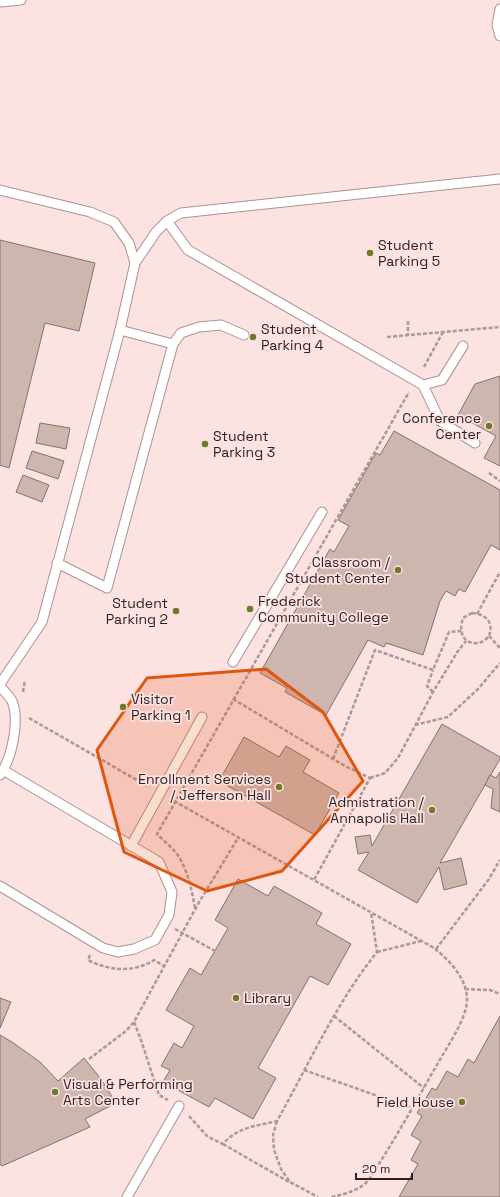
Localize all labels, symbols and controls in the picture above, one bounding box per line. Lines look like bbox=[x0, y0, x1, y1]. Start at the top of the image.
place label: Student Parking 5 bbox=[378, 236, 440, 270]
marker: Student Parking 5 bbox=[365, 248, 375, 258]
place label: Student Parking 4 bbox=[261, 320, 324, 354]
marker: Student Parking 4 bbox=[248, 332, 258, 342]
place label: Conference Center bbox=[402, 409, 481, 443]
marker: Conference Center bbox=[484, 421, 494, 431]
place label: Student Parking 3 bbox=[213, 427, 275, 461]
marker: Student Parking 3 bbox=[200, 439, 210, 449]
place label: Classroom / Student Center bbox=[285, 553, 391, 587]
marker: Classroom / Student Center bbox=[393, 565, 403, 575]
place label: Frederick Community College bbox=[258, 592, 389, 626]
place label: Student Parking 2 bbox=[106, 594, 168, 628]
marker: Frederick Community College bbox=[245, 604, 255, 614]
marker: Student Parking 2 bbox=[171, 606, 181, 616]
place label: Visitor Parking 1 bbox=[131, 690, 191, 724]
marker: Visitor Parking 1 bbox=[118, 702, 128, 712]
place label: Enrollment Services / Jefferson Hall bbox=[138, 770, 271, 804]
marker: Enrollment Services / Jefferson Hall bbox=[274, 782, 284, 792]
place label: Admistration / Annapolis Hall bbox=[329, 793, 425, 827]
marker: Admistration / Annapolis Hall bbox=[427, 805, 437, 815]
place label: Library bbox=[244, 989, 291, 1007]
marker: Library bbox=[231, 993, 241, 1003]
place label: Visual & Performing Arts Center bbox=[63, 1075, 193, 1109]
marker: Visual & Performing Arts Center bbox=[50, 1087, 60, 1097]
place label: Field House bbox=[377, 1093, 454, 1111]
marker: Field House bbox=[457, 1097, 467, 1107]
scale bar bbox=[356, 1155, 412, 1181]
text: 20 m bbox=[362, 1161, 390, 1177]

